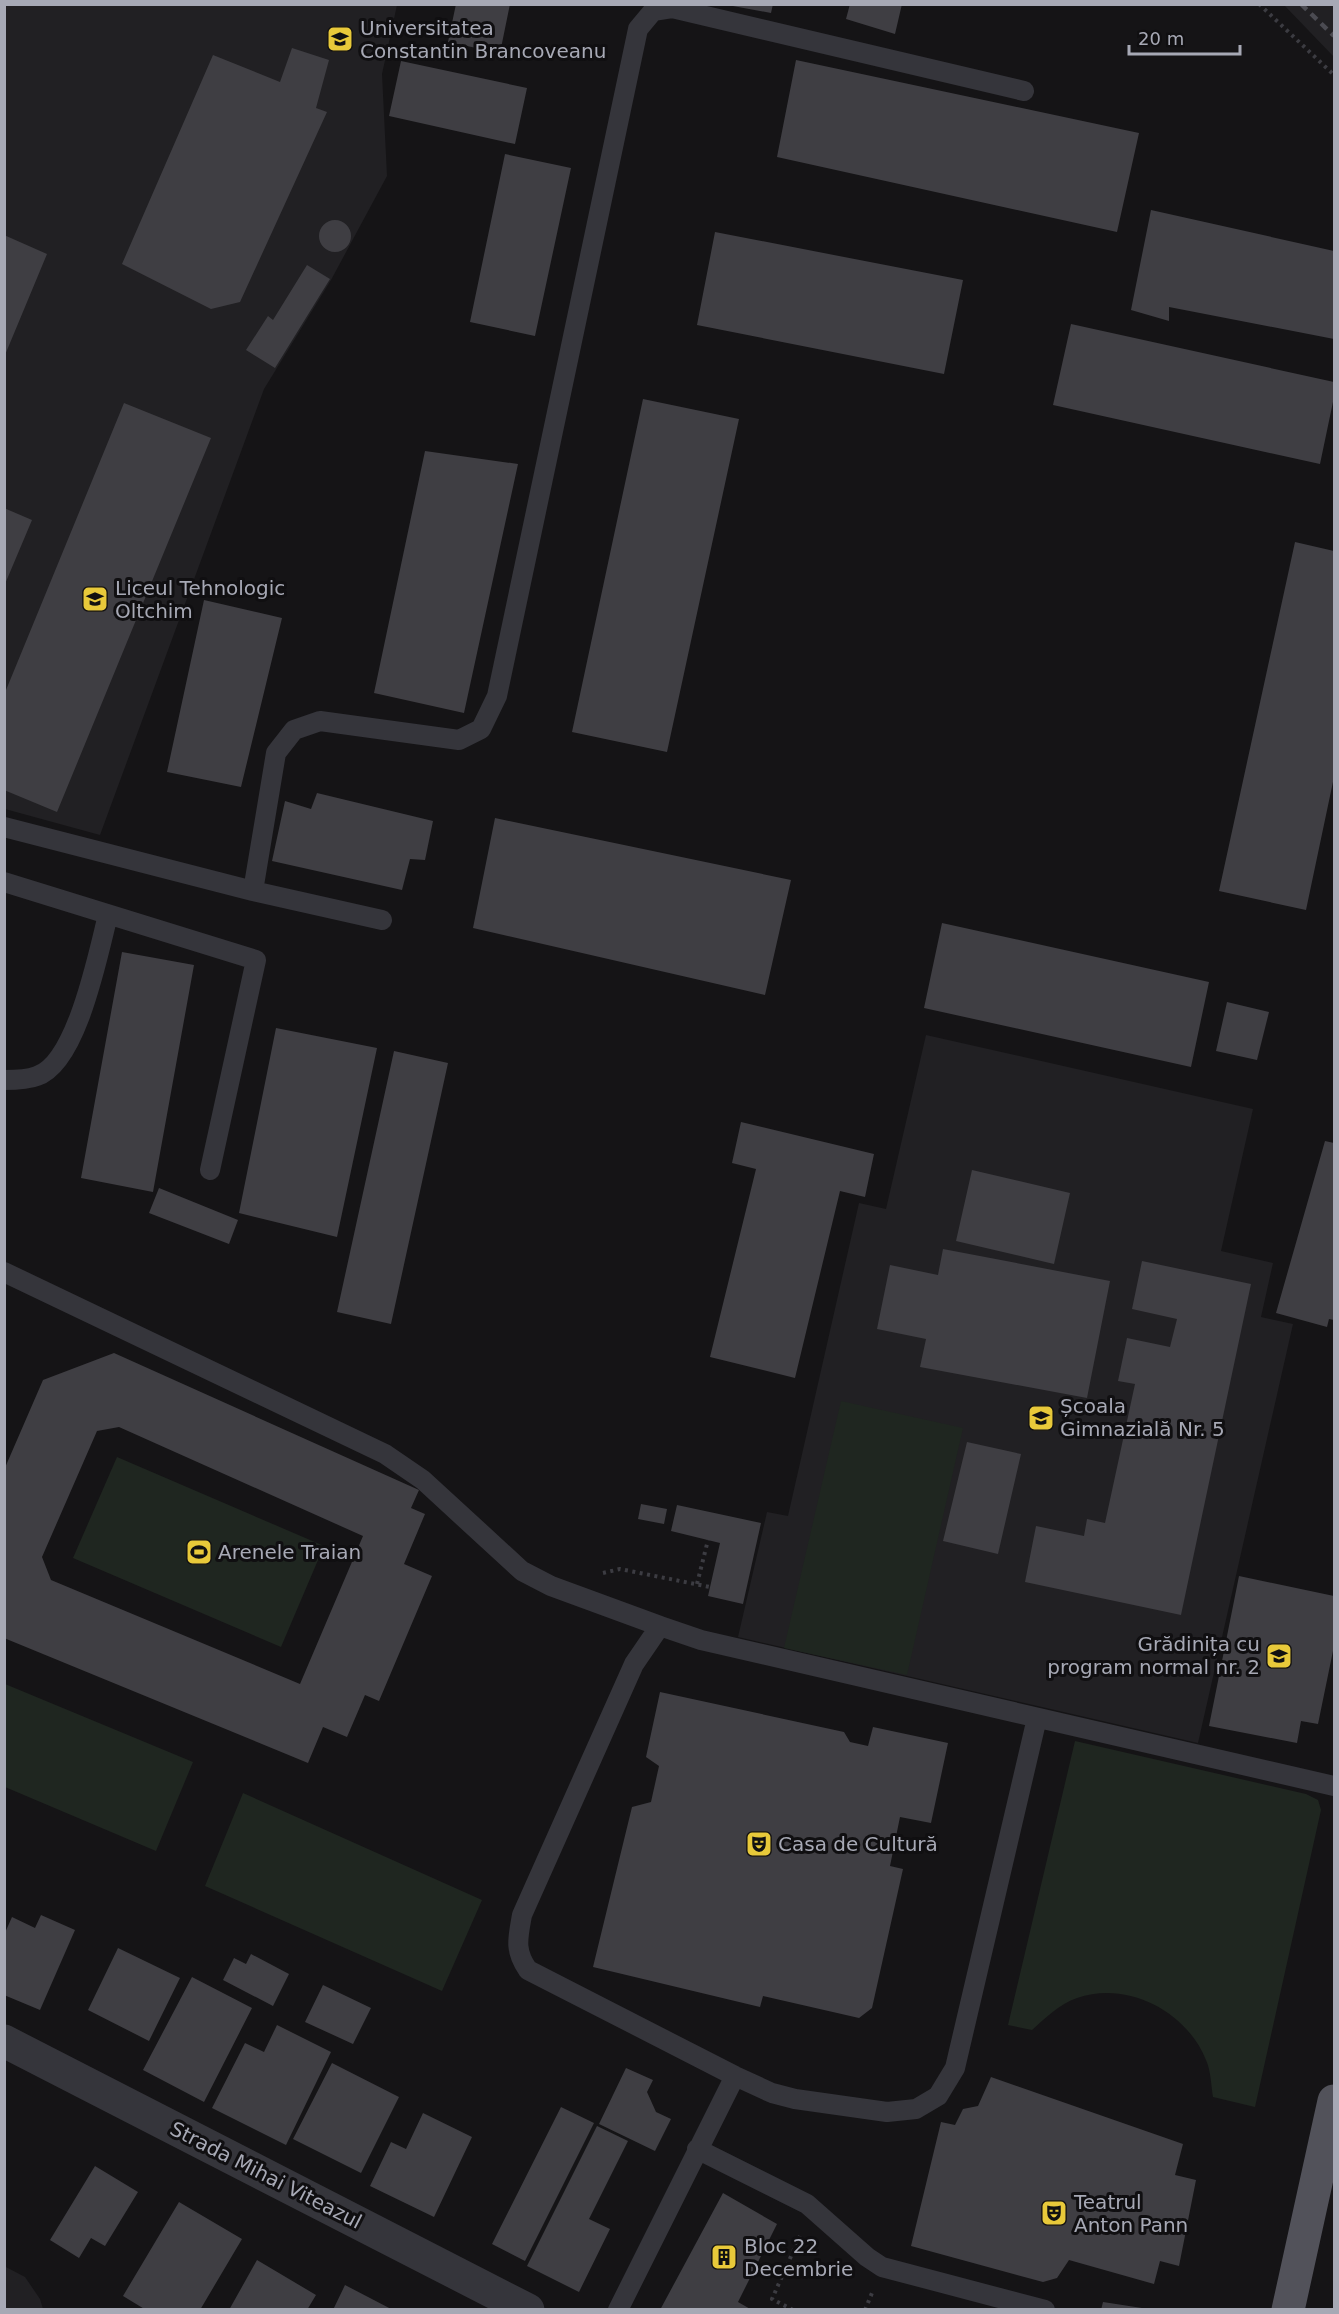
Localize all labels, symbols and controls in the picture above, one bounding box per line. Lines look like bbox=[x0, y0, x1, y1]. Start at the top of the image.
place label: Universitatea Constantin Brancoveanu bbox=[360, 16, 606, 63]
scale bar bbox=[1129, 18, 1240, 56]
school or university icon: Universitatea Constantin Brancoveanu bbox=[325, 24, 355, 54]
text: 20 m bbox=[1138, 28, 1184, 49]
place label: Liceul Tehnologic Oltchim bbox=[115, 576, 285, 623]
school or university icon: Liceul Tehnologic Oltchim bbox=[80, 584, 110, 614]
place label: Școala Gimnazială Nr. 5 bbox=[1060, 1394, 1225, 1441]
school or university icon: Școala Gimnazială Nr. 5 bbox=[1026, 1403, 1056, 1433]
sports icon: Arenele Traian bbox=[184, 1537, 214, 1567]
place label: Arenele Traian bbox=[218, 1540, 361, 1564]
place label: Grădinița cu program normal nr. 2 bbox=[1047, 1632, 1260, 1679]
school or university icon: Grădinița cu program normal nr. 2 bbox=[1264, 1641, 1294, 1671]
theatre icon: Casa de Cultură bbox=[744, 1829, 774, 1859]
place label: Casa de Cultură bbox=[778, 1832, 938, 1856]
street label: Strada Mihai Viteazul bbox=[166, 2116, 366, 2234]
place label: Teatrul Anton Pann bbox=[1073, 2190, 1188, 2237]
theatre icon: Teatrul Anton Pann bbox=[1039, 2198, 1069, 2228]
place label: Bloc 22 Decembrie bbox=[744, 2234, 853, 2281]
building icon: Bloc 22 Decembrie bbox=[709, 2242, 739, 2272]

